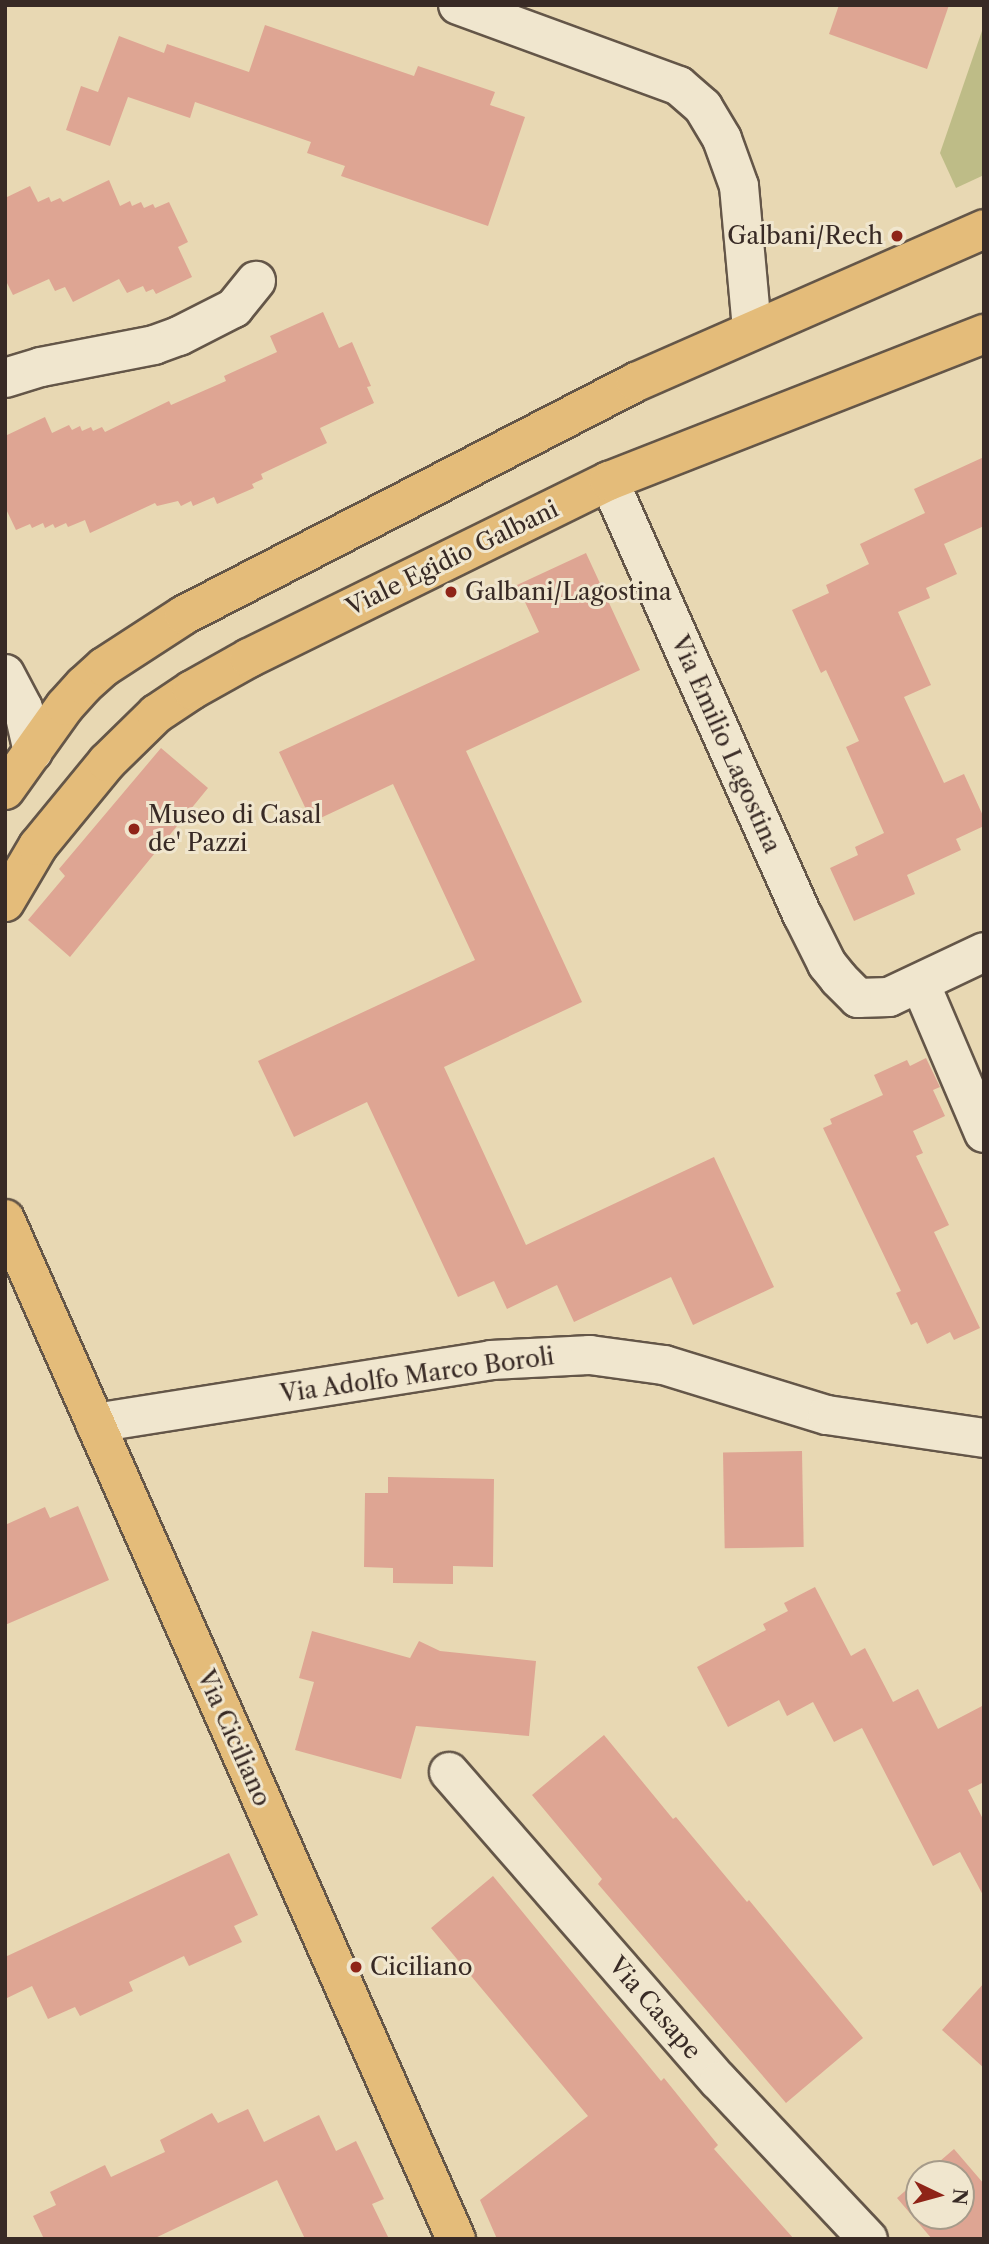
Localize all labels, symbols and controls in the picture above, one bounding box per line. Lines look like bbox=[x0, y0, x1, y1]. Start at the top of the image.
place label: Galbani/Rech bbox=[727, 222, 883, 250]
marker: Galbani/Rech bbox=[889, 228, 905, 244]
street label: Viale Egidio Galbani bbox=[341, 494, 563, 622]
place label: Galbani/Lagostina bbox=[465, 578, 672, 606]
marker: Galbani/Lagostina bbox=[443, 584, 459, 600]
street label: Via Emilio Lagostina bbox=[665, 631, 787, 857]
place label: Museo di Casal de' Pazzi bbox=[148, 801, 321, 857]
marker: Museo di Casal de' Pazzi bbox=[126, 821, 142, 837]
street label: Via Adolfo Marco Boroli bbox=[278, 1341, 556, 1409]
street label: Via Ciciliano bbox=[191, 1665, 277, 1811]
street label: Via Casape bbox=[603, 1951, 707, 2065]
place label: Ciciliano bbox=[370, 1953, 473, 1981]
marker: Ciciliano bbox=[348, 1959, 364, 1975]
north arrow bbox=[905, 2160, 975, 2230]
text: N bbox=[947, 2187, 972, 2206]

